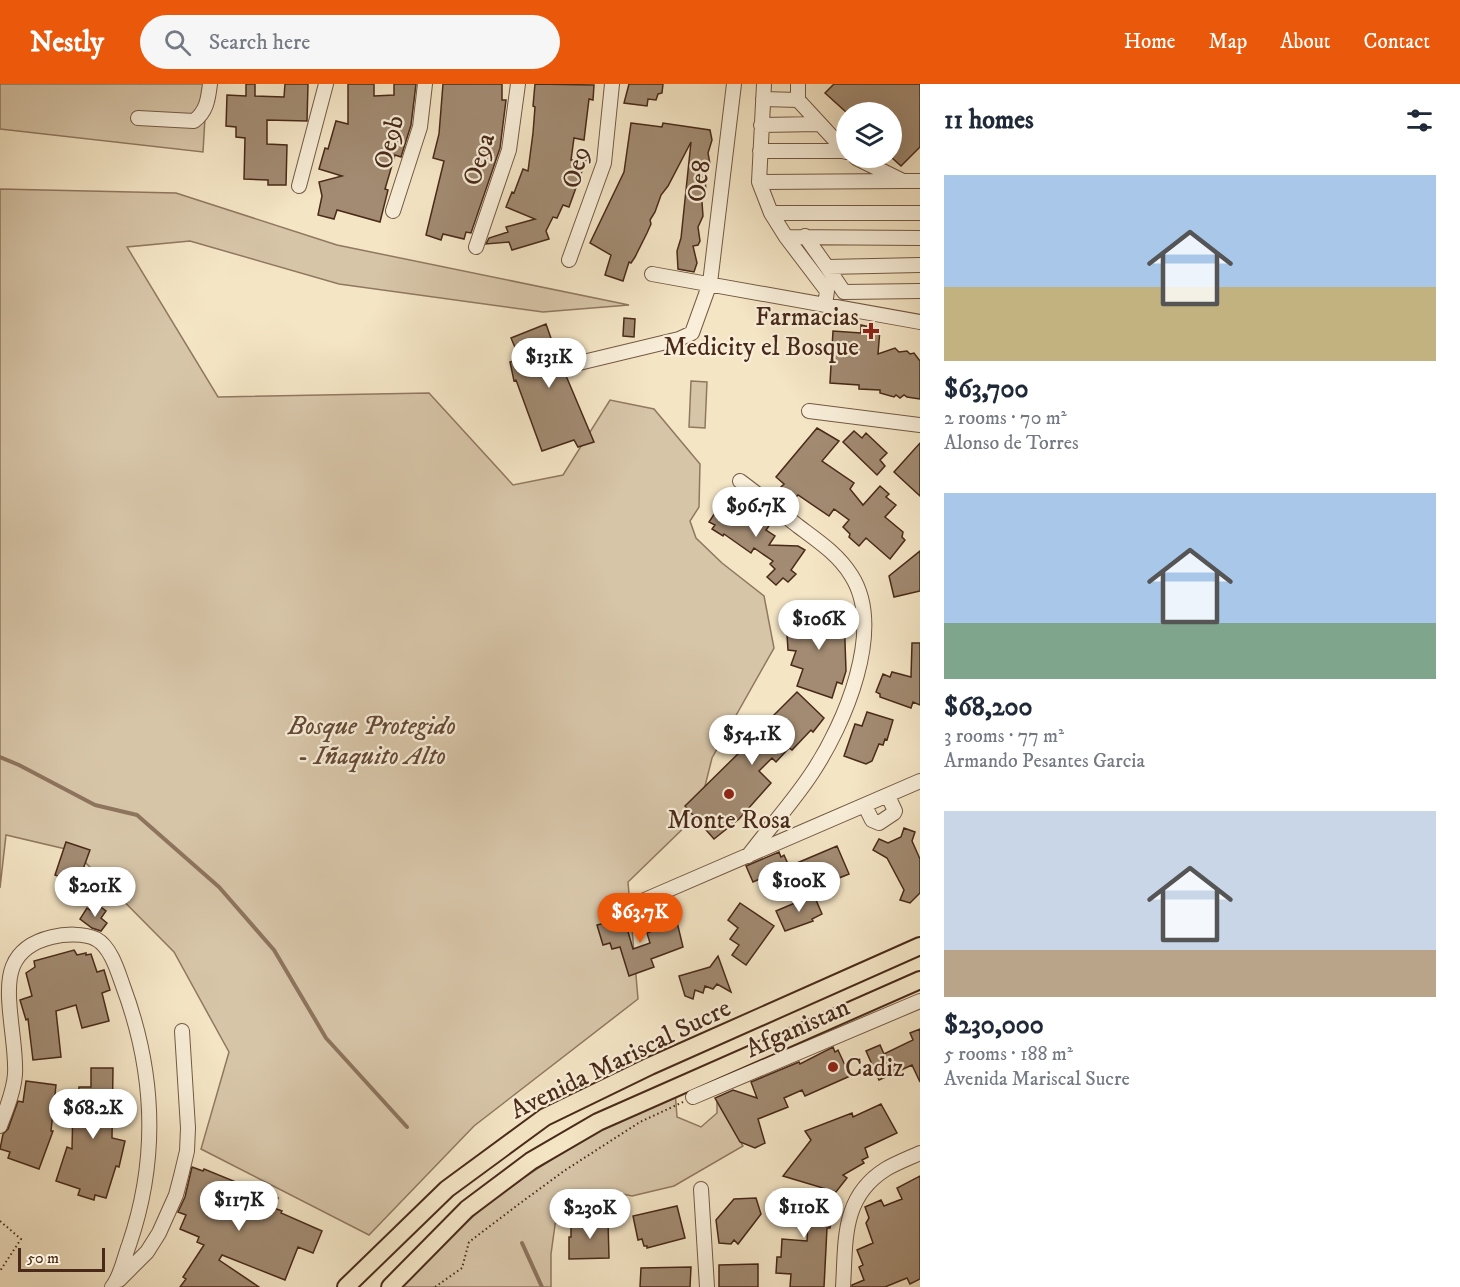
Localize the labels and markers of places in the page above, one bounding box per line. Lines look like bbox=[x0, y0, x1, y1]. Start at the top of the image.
place label: Farmacias Medicity el Bosque bbox=[663, 301, 859, 364]
marker: Farmacias Medicity el Bosque bbox=[864, 324, 878, 338]
pin: $131K bbox=[507, 338, 591, 389]
pin: $96.7K bbox=[707, 487, 805, 538]
pin: $106K bbox=[777, 600, 861, 651]
pin: $54.1K bbox=[703, 715, 801, 766]
marker: Monte Rosa bbox=[722, 787, 736, 801]
place label: Monte Rosa bbox=[667, 804, 791, 837]
pin: $100K bbox=[757, 862, 841, 913]
pin: $201K bbox=[53, 867, 137, 918]
pin: $63.7K bbox=[591, 893, 689, 944]
place label: Cadiz bbox=[845, 1052, 904, 1085]
marker: Cadiz bbox=[826, 1060, 840, 1074]
pin: $68.2K bbox=[44, 1089, 142, 1140]
pin: $117K bbox=[197, 1181, 281, 1232]
pin: $110K bbox=[762, 1188, 846, 1239]
pin: $230K bbox=[548, 1189, 632, 1240]

